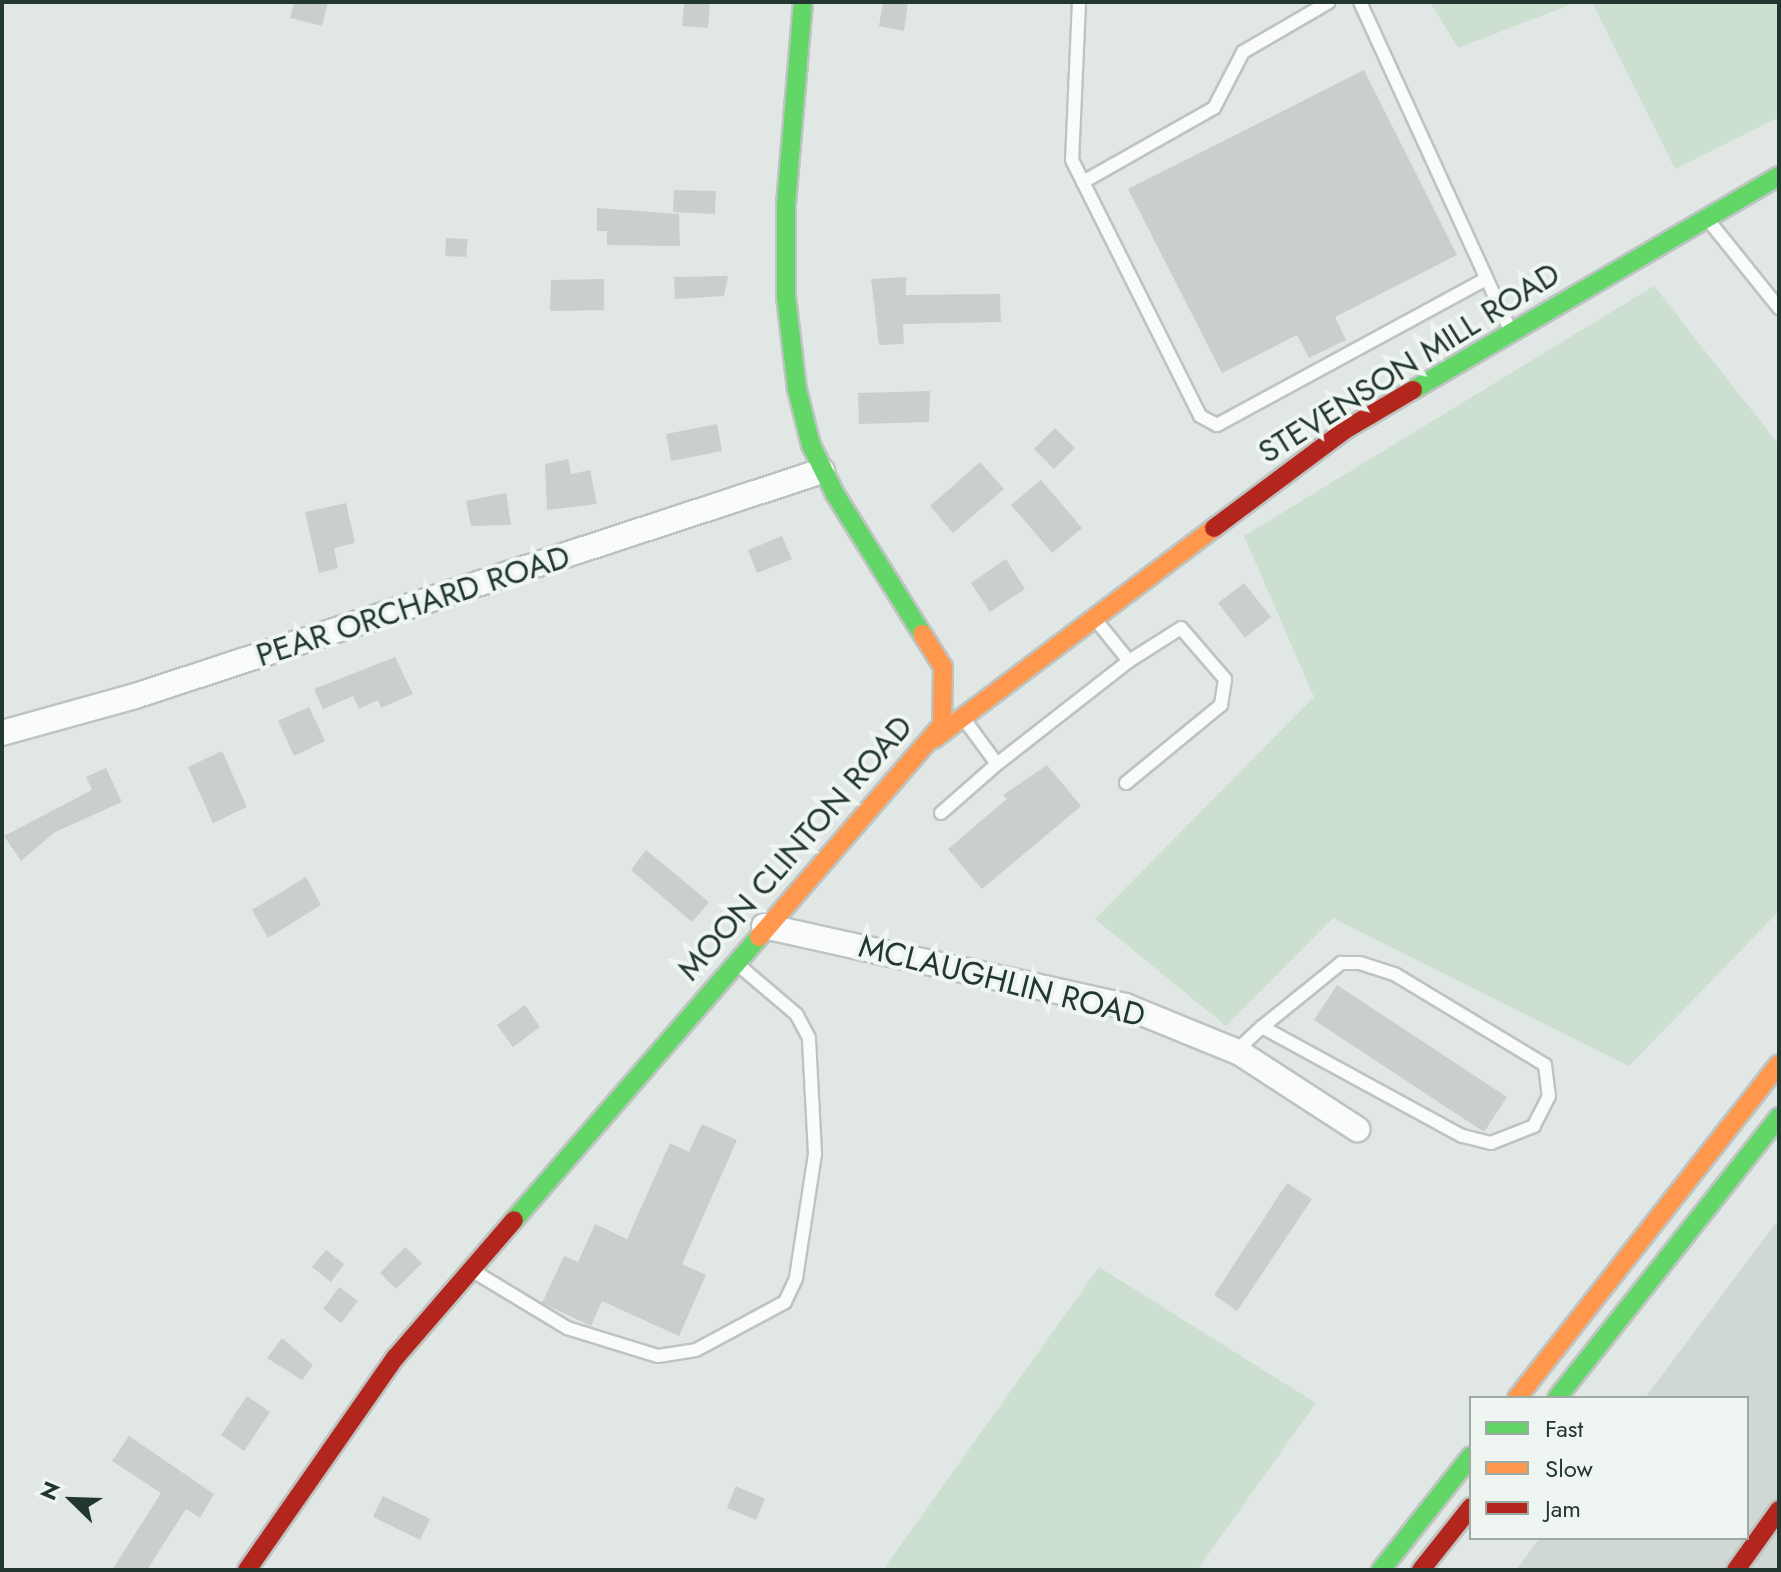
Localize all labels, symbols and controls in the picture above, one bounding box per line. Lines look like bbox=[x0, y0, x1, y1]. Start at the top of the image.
street label: STEVENSON MILL ROAD bbox=[1251, 255, 1567, 471]
street label: PEAR ORCHARD ROAD bbox=[251, 537, 575, 675]
street label: MOON CLINTON ROAD bbox=[670, 708, 920, 988]
street label: MCLAUGHLIN ROAD bbox=[855, 927, 1149, 1035]
legend bbox=[1469, 1396, 1749, 1540]
text: Fast bbox=[1545, 1411, 1583, 1446]
text: Slow bbox=[1545, 1451, 1593, 1486]
north arrow bbox=[32, 1460, 112, 1540]
text: N bbox=[32, 1476, 68, 1505]
text: Jam bbox=[1545, 1491, 1581, 1526]

